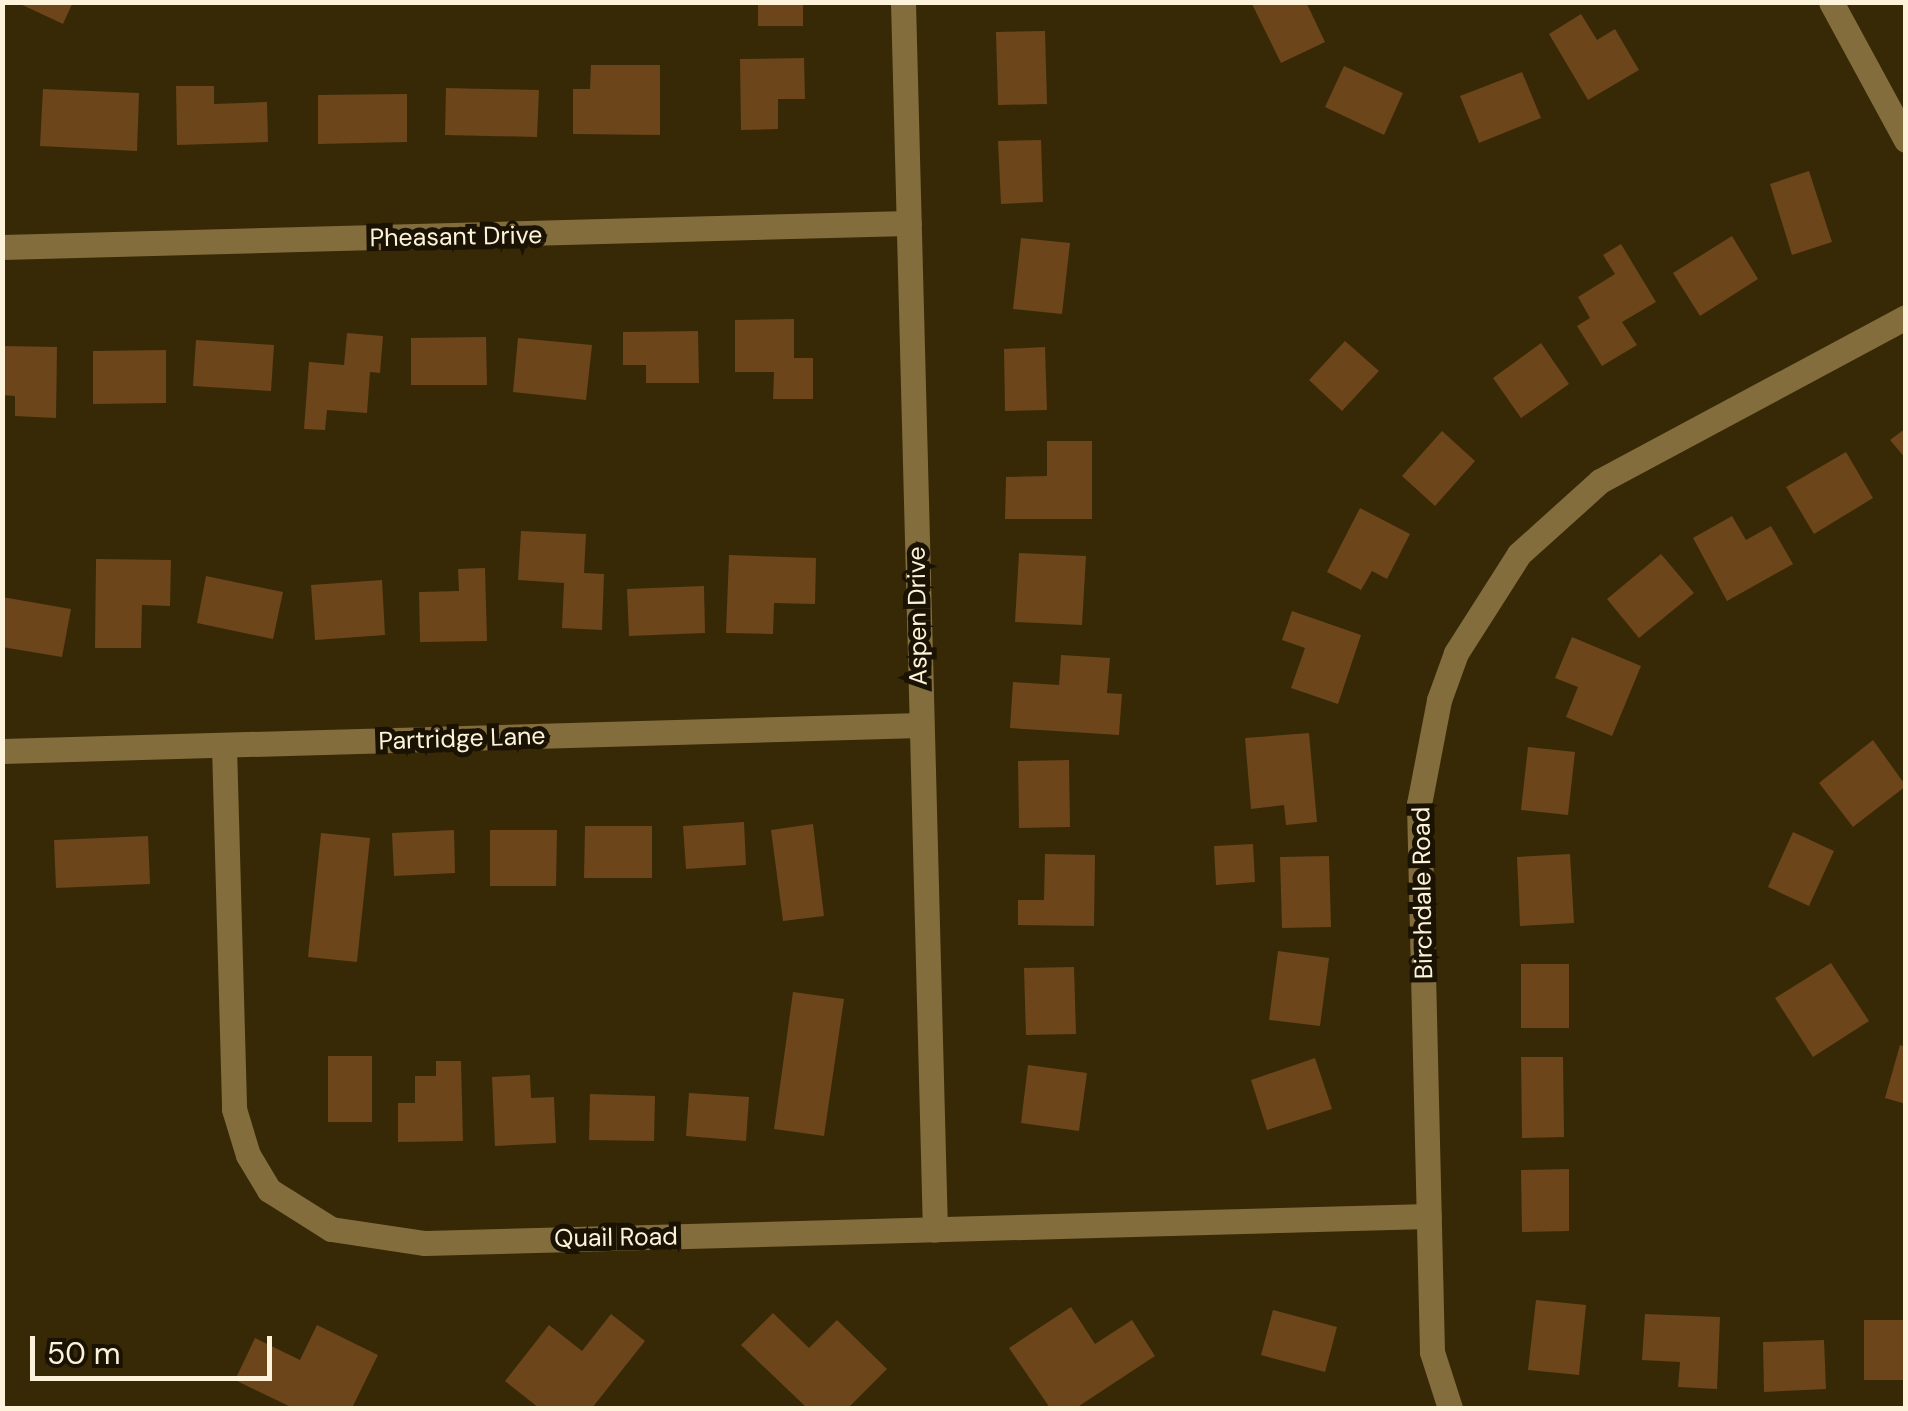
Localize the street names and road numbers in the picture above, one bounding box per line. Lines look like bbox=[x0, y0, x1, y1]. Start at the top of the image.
street label: Pheasant Drive bbox=[369, 220, 543, 254]
street label: Aspen Drive bbox=[902, 546, 934, 686]
street label: Partridge Lane bbox=[378, 721, 546, 757]
street label: Birchdale Road bbox=[1406, 807, 1440, 979]
street label: Quail Road bbox=[554, 1222, 678, 1254]

